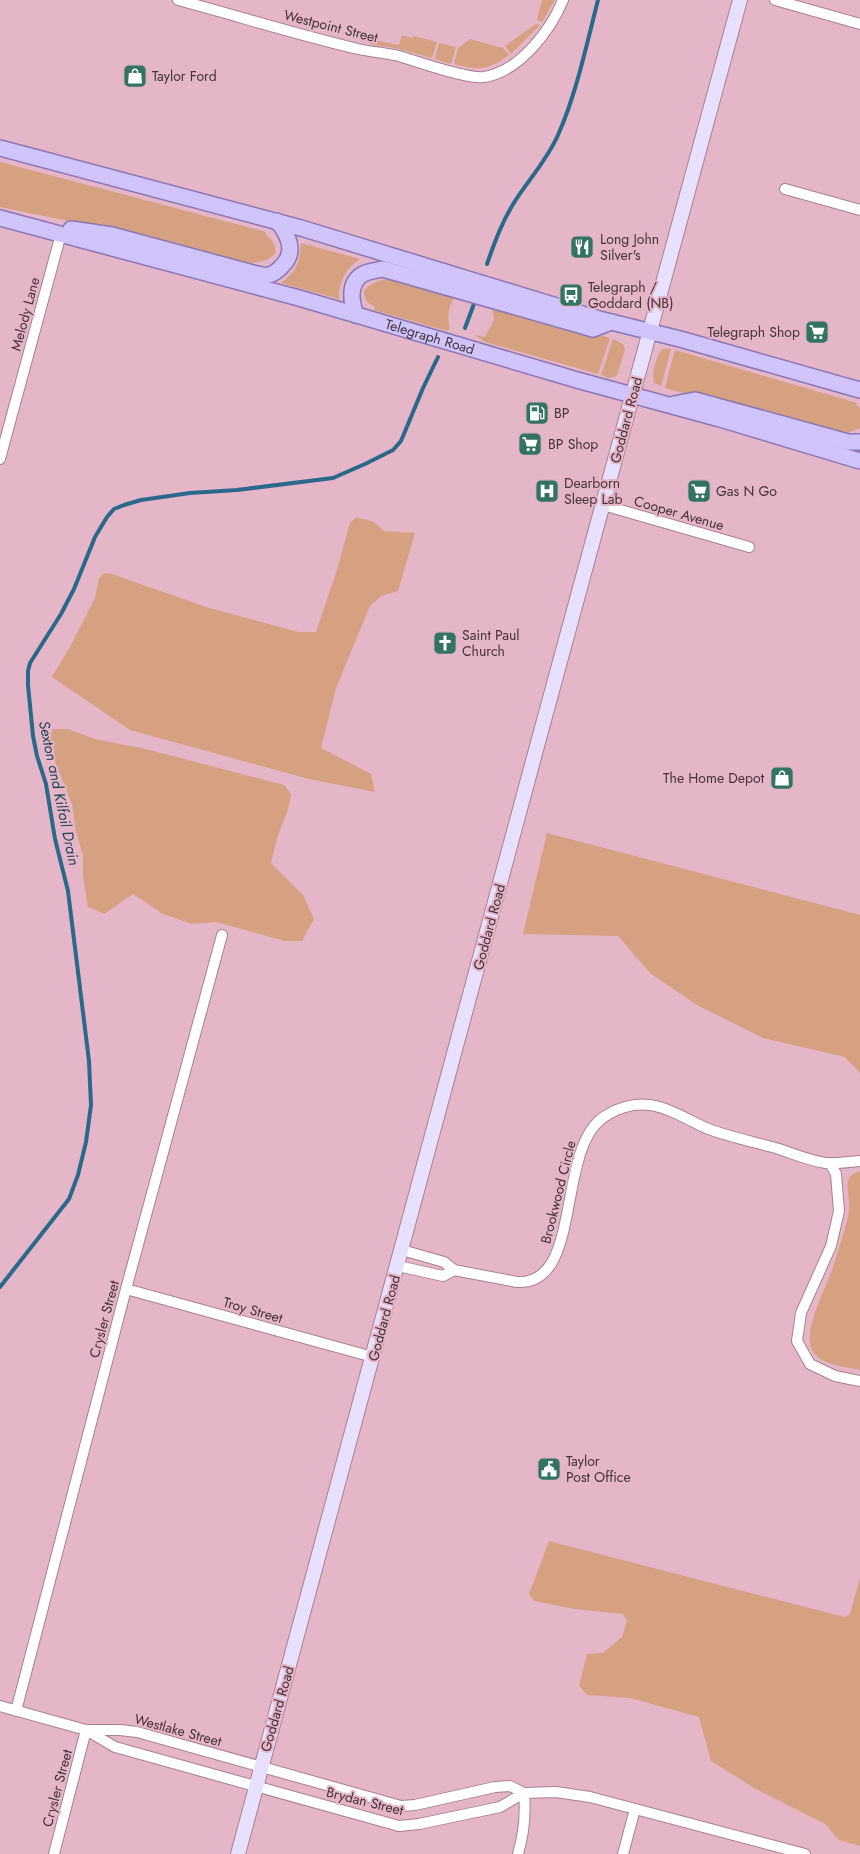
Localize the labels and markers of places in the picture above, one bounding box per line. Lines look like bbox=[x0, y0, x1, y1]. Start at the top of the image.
shop icon: Taylor Ford bbox=[122, 63, 148, 89]
place label: Taylor Ford bbox=[152, 66, 217, 86]
place label: Long John Silver's bbox=[600, 229, 659, 265]
restaurant icon: Long John Silver's bbox=[569, 234, 595, 260]
place label: Telegraph / Goddard (NB) bbox=[588, 277, 674, 313]
bus stop icon: Telegraph / Goddard (NB) bbox=[558, 282, 584, 308]
supermarket icon: Telegraph Shop bbox=[804, 319, 830, 345]
place label: Telegraph Shop bbox=[708, 322, 800, 342]
fuel station icon: BP bbox=[524, 400, 550, 426]
place label: BP bbox=[554, 403, 570, 423]
supermarket icon: BP Shop bbox=[517, 431, 543, 457]
place label: BP Shop bbox=[548, 434, 598, 454]
place label: Dearborn Sleep Lab bbox=[564, 473, 623, 509]
hospital icon: Dearborn Sleep Lab bbox=[534, 478, 560, 504]
supermarket icon: Gas N Go bbox=[686, 478, 712, 504]
place label: Gas N Go bbox=[716, 481, 777, 501]
place label: Saint Paul Church bbox=[462, 625, 520, 661]
church icon: Saint Paul Church bbox=[432, 630, 458, 656]
shop icon: The Home Depot bbox=[769, 765, 795, 791]
place label: The Home Depot bbox=[663, 768, 765, 788]
place label: Taylor Post Office bbox=[566, 1451, 631, 1487]
public building icon: Taylor Post Office bbox=[536, 1456, 562, 1482]

